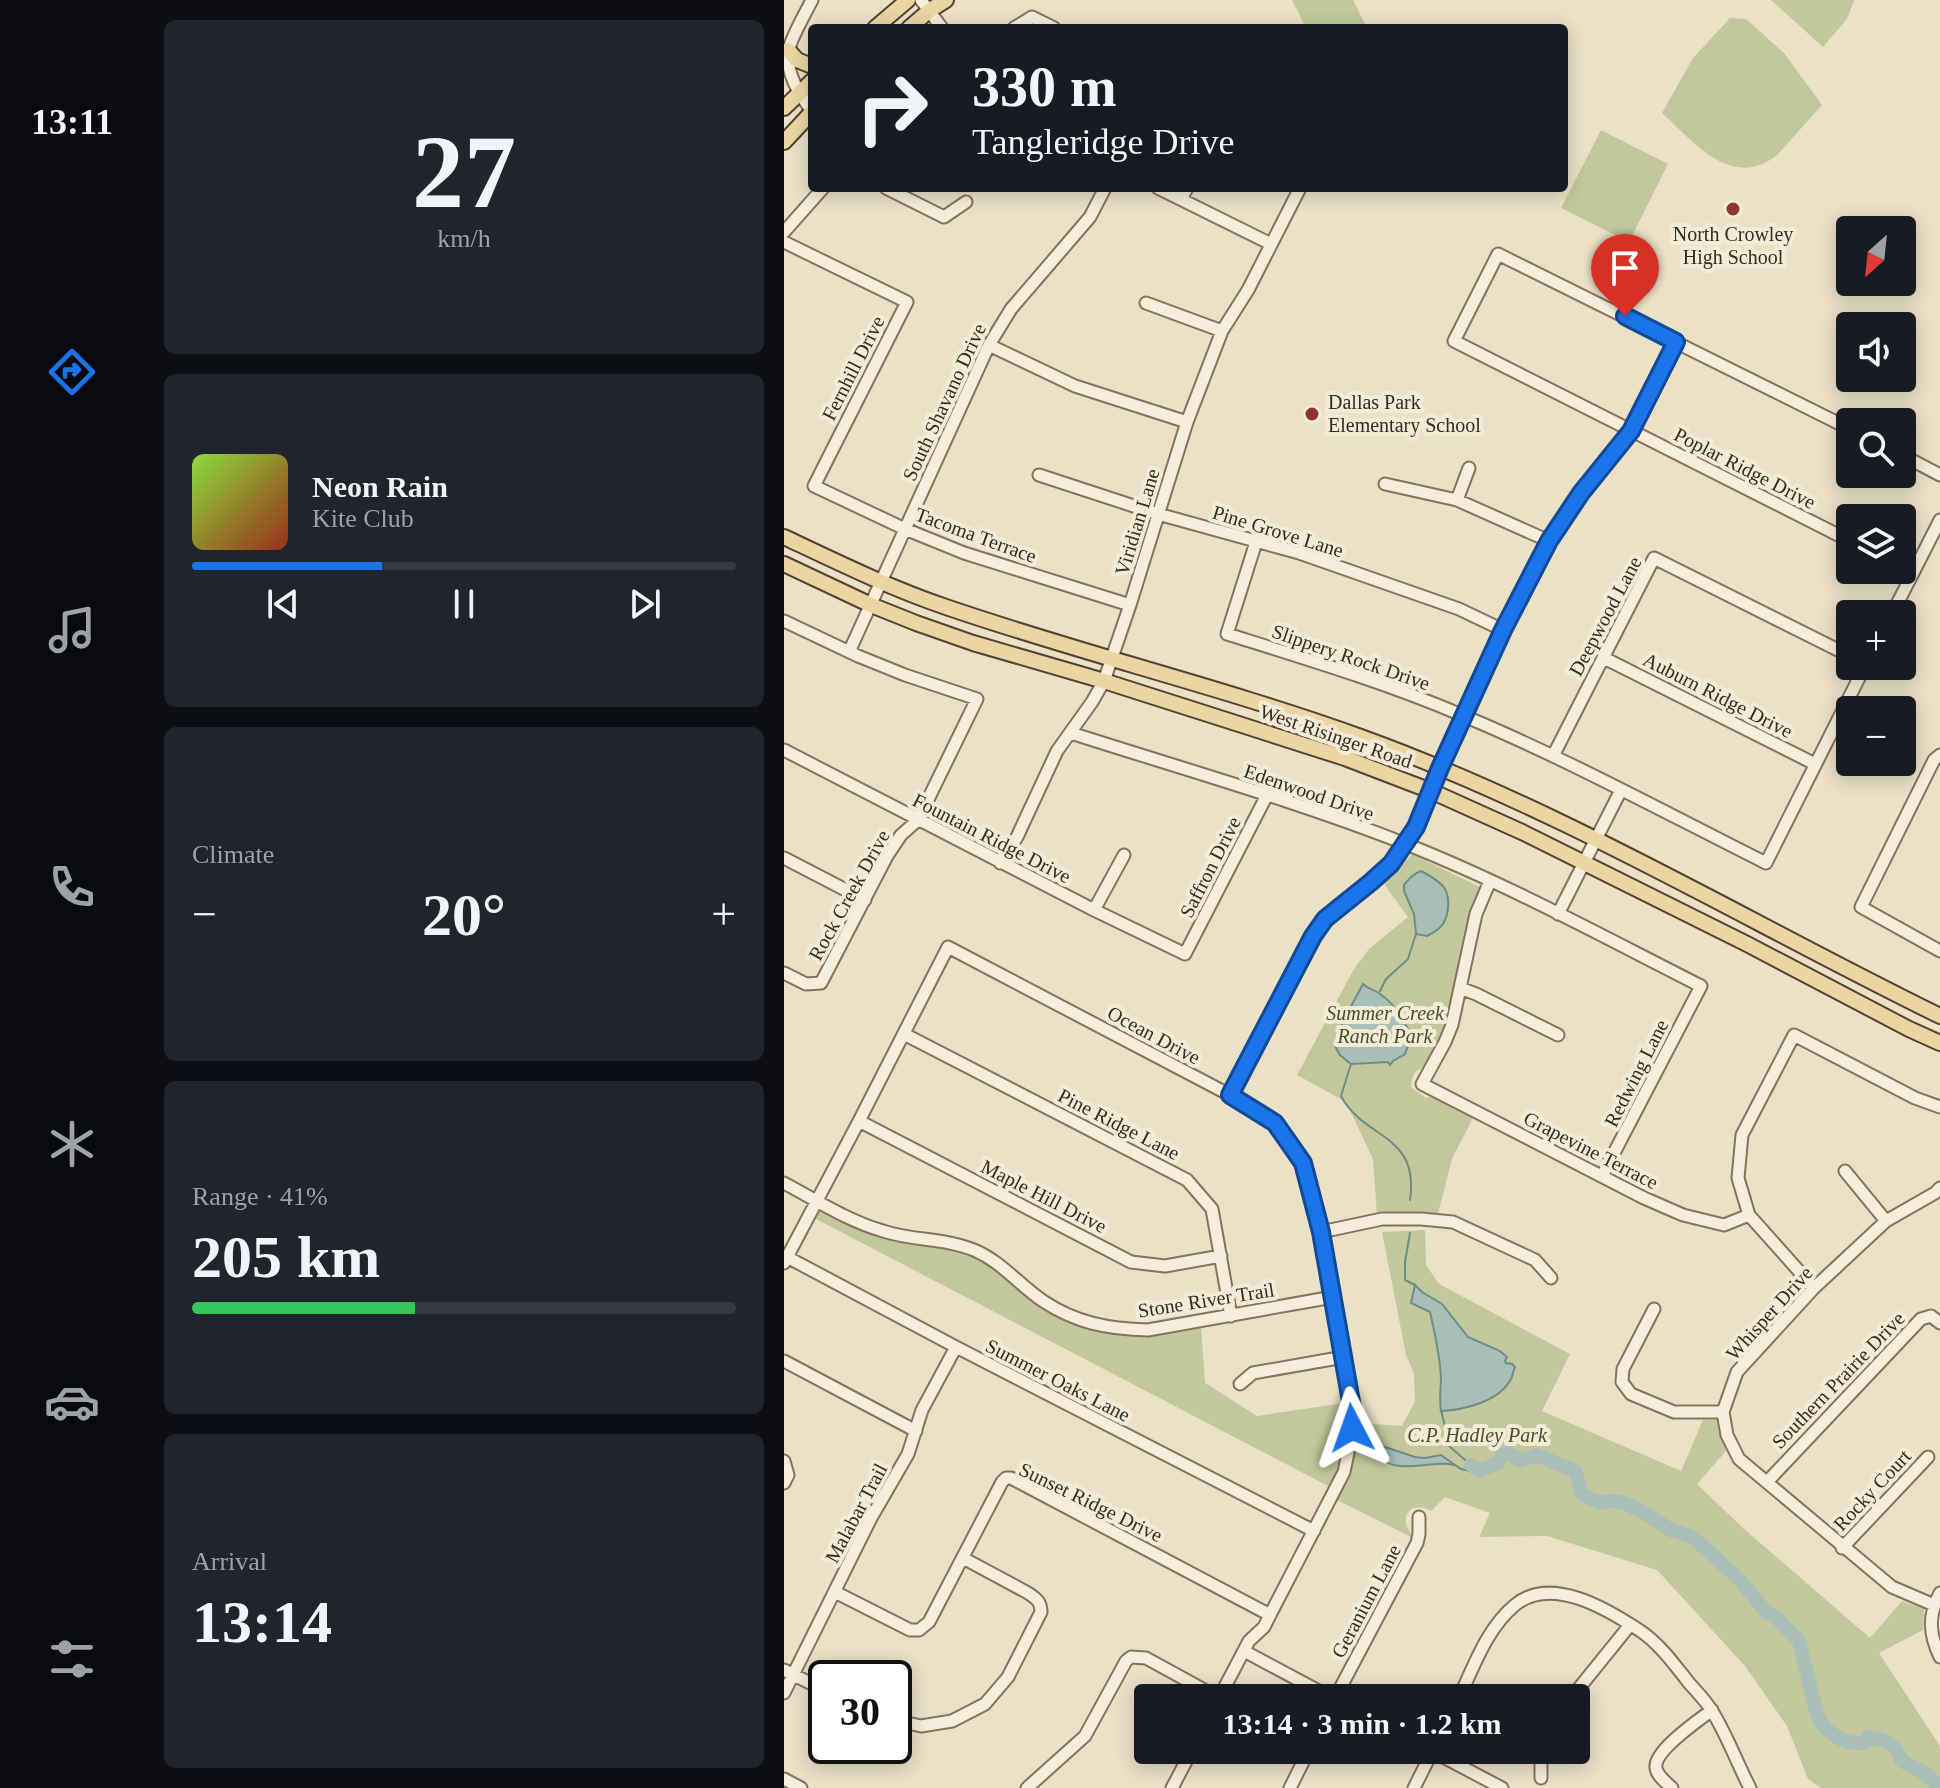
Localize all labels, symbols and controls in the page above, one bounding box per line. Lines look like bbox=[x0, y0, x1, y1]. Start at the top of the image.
icon: right bbox=[840, 56, 944, 160]
text: 330 m bbox=[972, 56, 1117, 118]
text: 13:11 bbox=[31, 102, 113, 142]
text: 27 bbox=[412, 114, 516, 229]
text: Tangleridge Drive bbox=[972, 122, 1234, 162]
marker: North Crowley High School bbox=[1724, 200, 1742, 218]
north arrow bbox=[1836, 216, 1916, 296]
map controls bbox=[1836, 216, 1916, 776]
place label: North Crowley High School bbox=[1673, 223, 1793, 269]
text: km/h bbox=[437, 224, 491, 253]
pin bbox=[1591, 234, 1659, 316]
icon: arrive bbox=[1603, 246, 1647, 290]
street label: Fernhill Drive bbox=[817, 312, 889, 424]
button: sound bbox=[1836, 312, 1916, 392]
street label: South Shavano Drive bbox=[898, 320, 990, 484]
icon: directions bbox=[44, 344, 100, 400]
place label: Dallas Park Elementary School bbox=[1328, 391, 1481, 437]
marker: Dallas Park Elementary School bbox=[1303, 405, 1321, 423]
button: search bbox=[1836, 408, 1916, 488]
street label: Poplar Ridge Drive bbox=[1670, 423, 1819, 514]
street label: Viridian Lane bbox=[1110, 466, 1164, 578]
text: Neon Rain bbox=[312, 470, 448, 503]
street label: Pine Grove Lane bbox=[1210, 501, 1346, 561]
street label: Tacoma Terrace bbox=[912, 503, 1040, 567]
text: Kite Club bbox=[312, 504, 414, 533]
button: layers bbox=[1836, 504, 1916, 584]
street label: Deepwood Lane bbox=[1564, 553, 1647, 680]
icon: previous bbox=[261, 582, 305, 626]
icon: pause bbox=[442, 582, 486, 626]
icon: next bbox=[623, 582, 667, 626]
button: + bbox=[1836, 600, 1916, 680]
icon: music bbox=[44, 602, 100, 658]
street label: Slippery Rock Drive bbox=[1269, 620, 1433, 695]
street label: Auburn Ridge Drive bbox=[1639, 648, 1796, 743]
button: − bbox=[1836, 696, 1916, 776]
street label: West Risinger Road bbox=[1257, 700, 1415, 773]
street label: Edenwood Drive bbox=[1241, 759, 1377, 825]
street label: Fountain Ridge Drive bbox=[909, 789, 1075, 888]
street label: Saffron Drive bbox=[1175, 813, 1245, 921]
street label: Rock Creek Drive bbox=[804, 826, 894, 964]
text: Climate bbox=[192, 840, 274, 869]
icon: phone bbox=[44, 859, 100, 915]
text: 20° bbox=[422, 882, 506, 948]
text: − bbox=[192, 890, 217, 939]
text: + bbox=[711, 890, 736, 939]
street label: Ocean Drive bbox=[1104, 1001, 1204, 1069]
park label: Summer Creek Ranch Park bbox=[1326, 1002, 1445, 1047]
street label: Redwing Lane bbox=[1600, 1016, 1673, 1131]
street label: Pine Ridge Lane bbox=[1054, 1084, 1183, 1165]
street label: Grapevine Terrace bbox=[1520, 1107, 1662, 1194]
icon: climate bbox=[44, 1116, 100, 1172]
street label: Maple Hill Drive bbox=[977, 1155, 1110, 1238]
text: Range · 41% bbox=[192, 1182, 328, 1211]
text: 205 km bbox=[192, 1224, 380, 1290]
street label: Whisper Drive bbox=[1721, 1262, 1818, 1365]
street label: Stone River Trail bbox=[1136, 1278, 1276, 1322]
street label: Southern Prairie Drive bbox=[1767, 1307, 1909, 1453]
street label: Summer Oaks Lane bbox=[982, 1334, 1134, 1426]
icon: car bbox=[44, 1374, 100, 1430]
position arrow bbox=[1310, 1386, 1394, 1470]
park label: C.P. Hadley Park bbox=[1407, 1424, 1548, 1447]
street label: Rocky Court bbox=[1829, 1445, 1916, 1536]
street label: Sunset Ridge Drive bbox=[1015, 1458, 1166, 1547]
street label: Malabar Trail bbox=[821, 1459, 892, 1566]
street label: Geranium Lane bbox=[1327, 1541, 1405, 1661]
text: Arrival bbox=[192, 1547, 267, 1576]
text: 13:14 bbox=[192, 1589, 332, 1655]
icon: filters bbox=[44, 1631, 100, 1687]
speed limit sign: 30 bbox=[808, 1660, 912, 1764]
text: 13:14 · 3 min · 1.2 km bbox=[1222, 1707, 1502, 1740]

